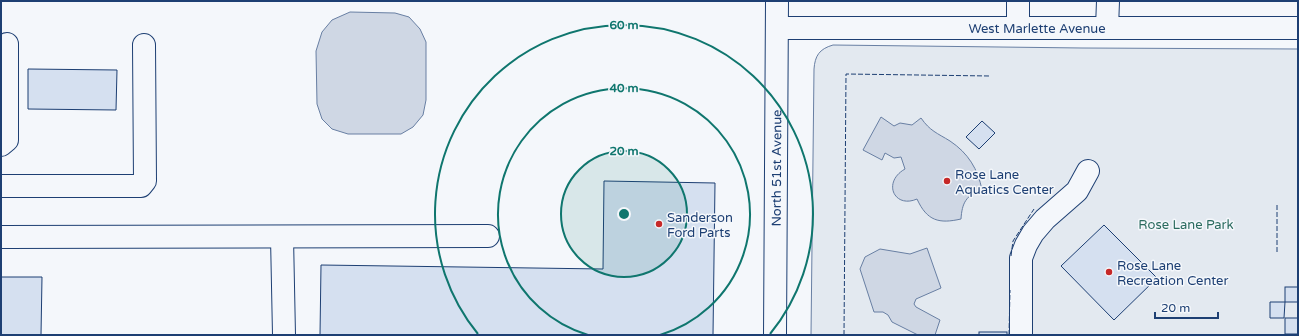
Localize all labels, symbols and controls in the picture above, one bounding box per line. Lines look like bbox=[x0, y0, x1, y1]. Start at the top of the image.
text: 60 m bbox=[609, 18, 639, 32]
street label: West Marlette Avenue bbox=[968, 21, 1106, 37]
text: 40 m bbox=[609, 81, 639, 95]
street label: North 51st Avenue bbox=[769, 110, 785, 227]
text: 20 m bbox=[609, 144, 639, 158]
place label: Rose Lane Aquatics Center bbox=[955, 167, 1054, 198]
marker: Rose Lane Aquatics Center bbox=[942, 176, 952, 186]
centre of rings bbox=[617, 207, 631, 221]
place label: Sanderson Ford Parts bbox=[667, 210, 733, 241]
park label: Rose Lane Park bbox=[1138, 217, 1234, 233]
marker: Sanderson Ford Parts bbox=[654, 219, 664, 229]
place label: Rose Lane Recreation Center bbox=[1117, 258, 1228, 289]
marker: Rose Lane Recreation Center bbox=[1104, 267, 1114, 277]
scale bar bbox=[1155, 294, 1218, 320]
text: 20 m bbox=[1161, 301, 1190, 315]

